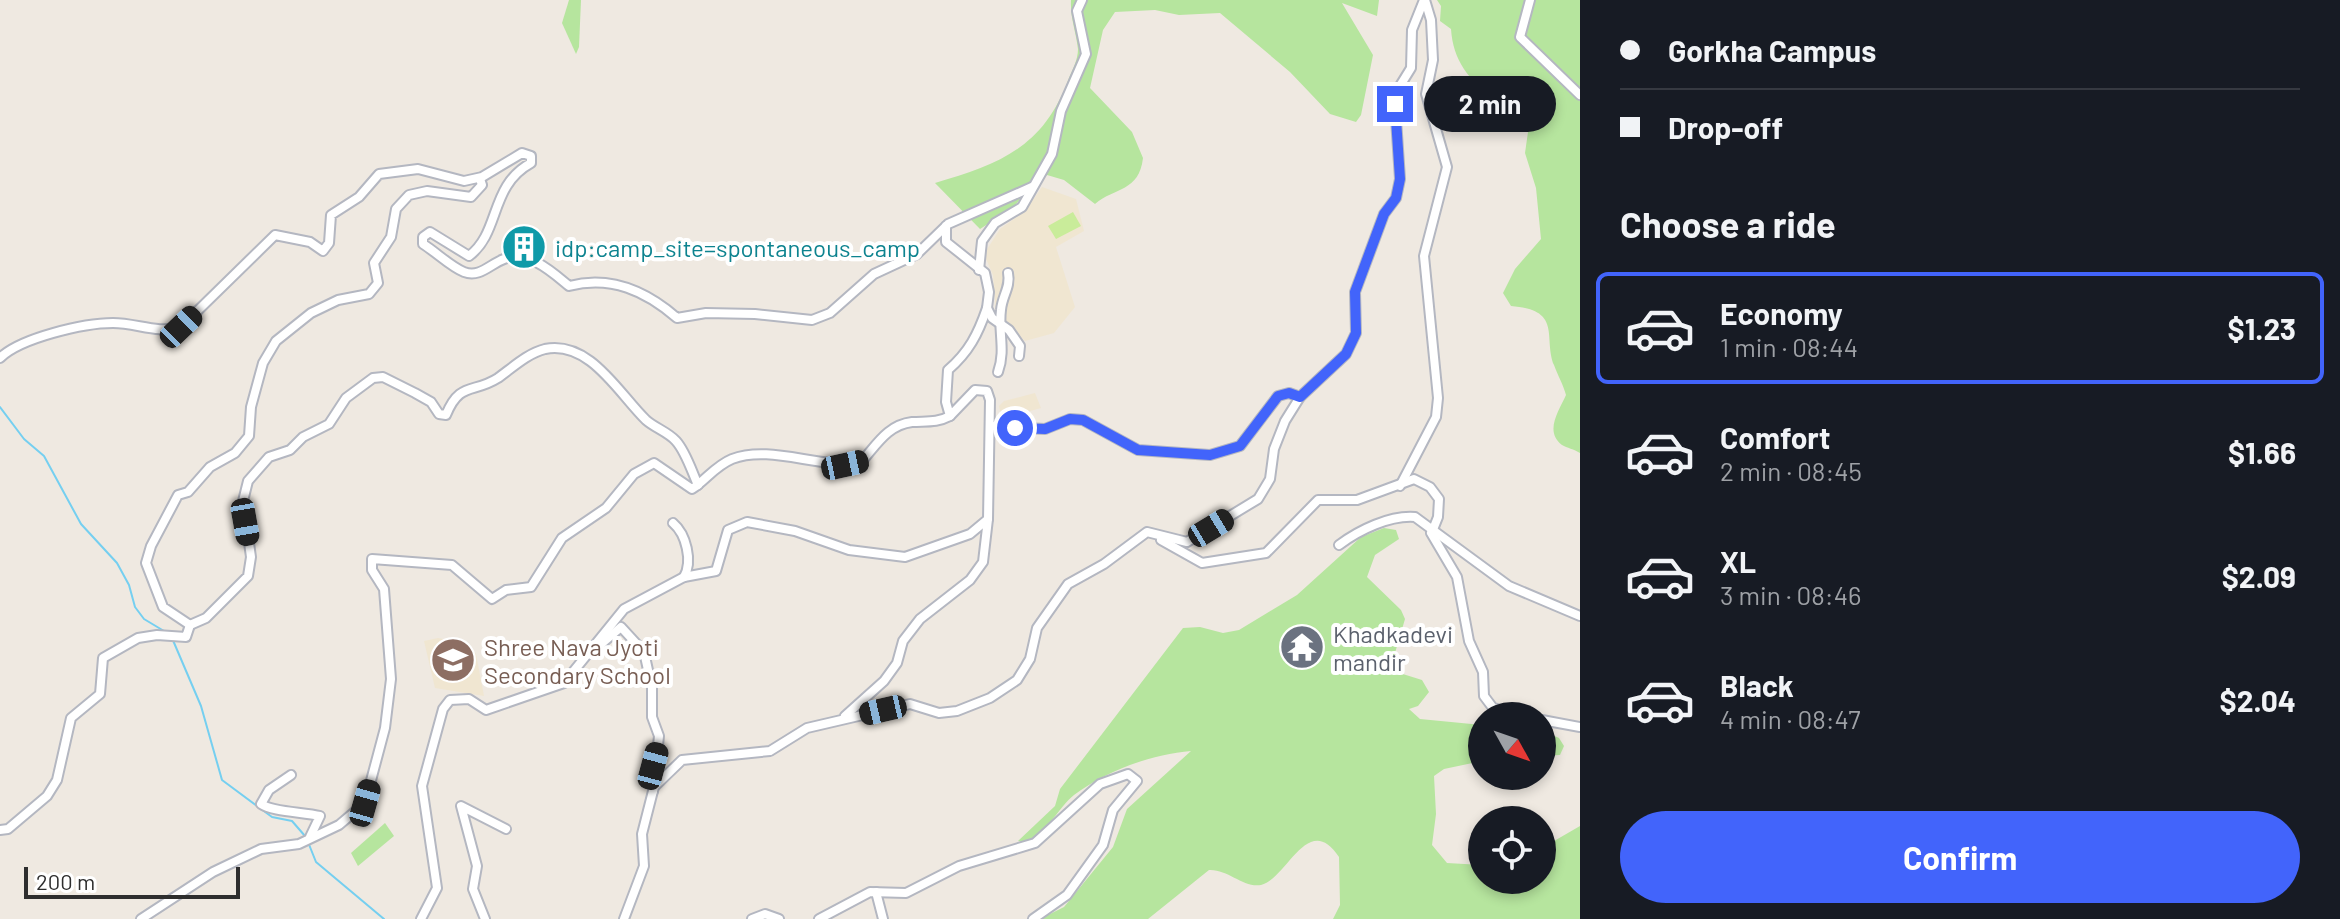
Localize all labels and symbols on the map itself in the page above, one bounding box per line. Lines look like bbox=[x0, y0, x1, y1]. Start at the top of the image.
callout: 2 min bbox=[1423, 76, 1555, 132]
route end bbox=[1377, 86, 1413, 122]
building icon: idp:camp_site=spontaneous_camp bbox=[500, 223, 548, 271]
place label: idp:camp_site=spontaneous_camp bbox=[555, 233, 920, 262]
car bbox=[155, 302, 207, 352]
route start bbox=[997, 410, 1033, 446]
car bbox=[819, 448, 871, 482]
car bbox=[229, 496, 261, 548]
car bbox=[1184, 505, 1238, 551]
place label: Khadkadevi mandir bbox=[1333, 619, 1453, 676]
temple icon: Khadkadevi mandir bbox=[1278, 623, 1326, 671]
place label: Shree Nava Jyoti Secondary School bbox=[484, 632, 671, 689]
school or university icon: Shree Nava Jyoti Secondary School bbox=[429, 636, 477, 684]
car bbox=[857, 693, 909, 727]
north arrow bbox=[1468, 702, 1556, 790]
car bbox=[635, 740, 671, 792]
car bbox=[347, 777, 383, 829]
scale bar bbox=[24, 863, 240, 899]

